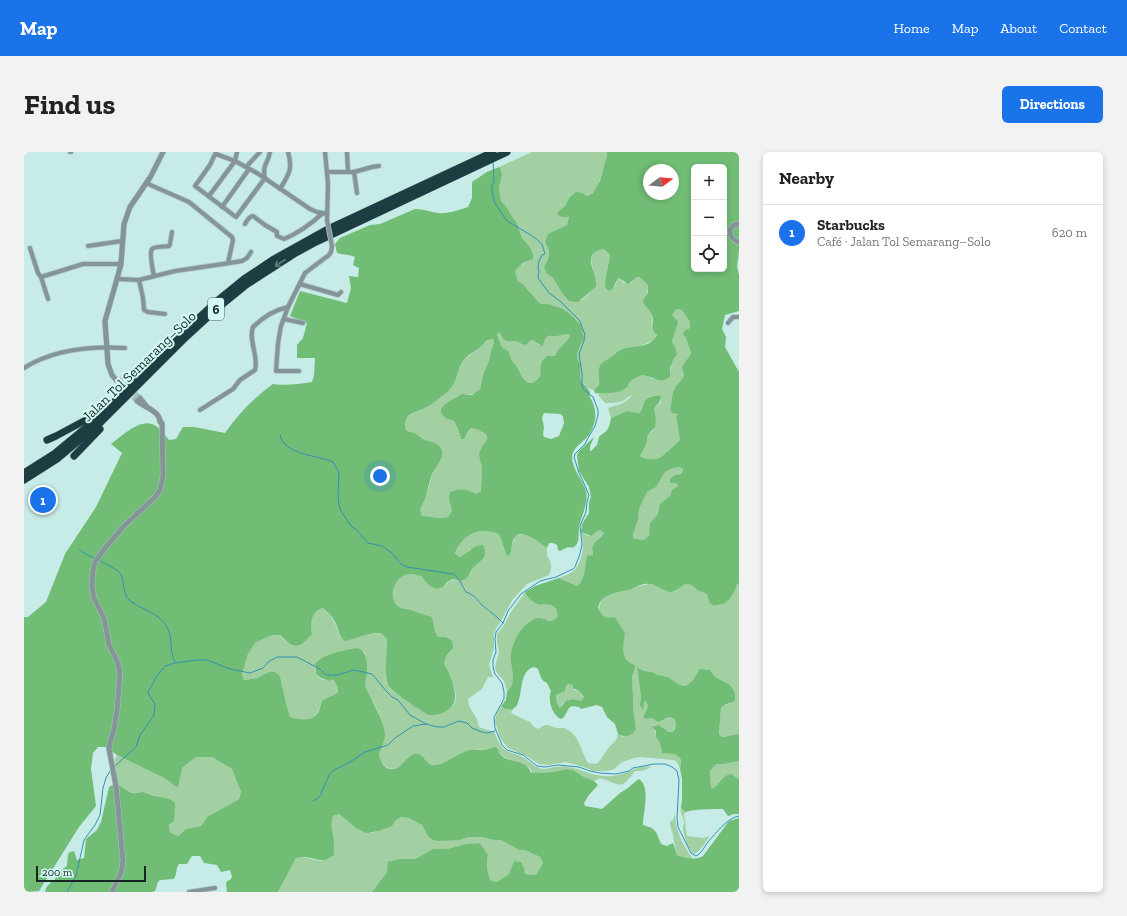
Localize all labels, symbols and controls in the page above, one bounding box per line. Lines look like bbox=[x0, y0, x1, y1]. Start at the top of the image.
text: Map bbox=[20, 17, 57, 40]
text: Home bbox=[894, 20, 930, 37]
text: Map bbox=[952, 20, 978, 37]
text: About bbox=[1000, 20, 1037, 37]
text: Contact bbox=[1059, 20, 1107, 37]
button: Directions bbox=[1002, 86, 1103, 123]
text: Find us bbox=[24, 88, 115, 121]
north arrow bbox=[643, 164, 679, 200]
map controls bbox=[691, 164, 727, 272]
button: + bbox=[691, 164, 727, 200]
text: Nearby bbox=[779, 168, 834, 188]
button: − bbox=[691, 200, 727, 236]
text: Starbucks bbox=[817, 216, 885, 234]
text: 1 bbox=[789, 225, 795, 240]
text: 620 m bbox=[1052, 225, 1087, 240]
text: Café · Jalan Tol Semarang–Solo bbox=[817, 234, 991, 249]
button: locate bbox=[691, 236, 727, 272]
one-way arrow bbox=[274, 260, 286, 268]
road number: 6 bbox=[208, 298, 224, 320]
street label: Jalan Tol Semarang–Solo bbox=[79, 308, 200, 425]
your location bbox=[370, 466, 390, 486]
pin: 1 bbox=[30, 485, 56, 515]
scale bar bbox=[36, 864, 146, 883]
text: 200 m bbox=[42, 866, 72, 879]

